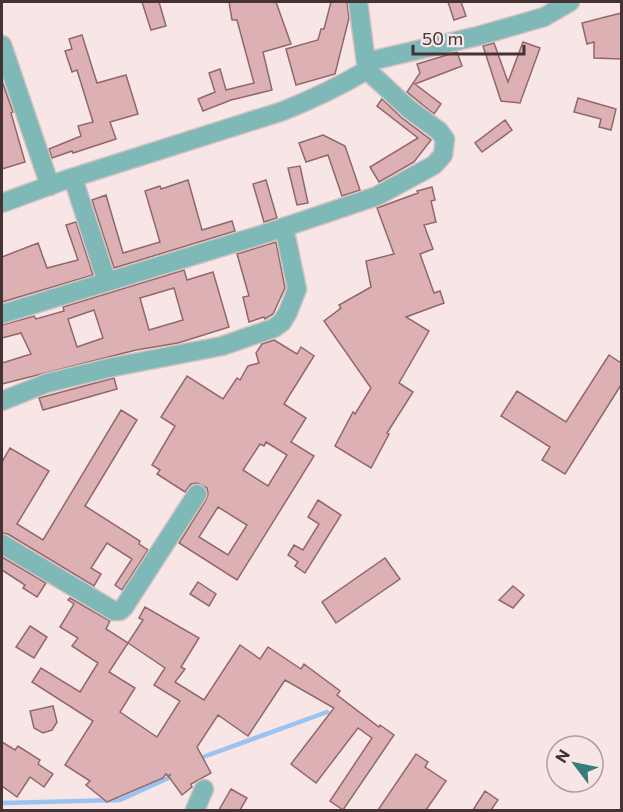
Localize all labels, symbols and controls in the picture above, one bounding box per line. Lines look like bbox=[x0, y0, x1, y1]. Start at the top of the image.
scale bar bbox=[413, 18, 524, 56]
text: 50 m bbox=[422, 27, 463, 49]
north arrow bbox=[545, 734, 605, 794]
text: N bbox=[551, 746, 573, 766]

